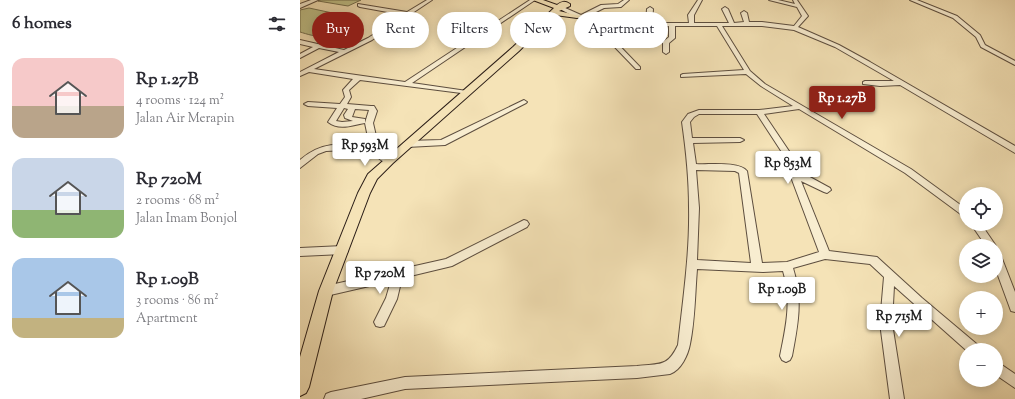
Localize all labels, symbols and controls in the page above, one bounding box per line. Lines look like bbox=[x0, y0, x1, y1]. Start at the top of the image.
text: 6 homes bbox=[12, 12, 72, 36]
chip: Buy bbox=[312, 12, 364, 48]
chip: Rent bbox=[372, 12, 429, 48]
chip: Filters bbox=[437, 12, 502, 48]
chip: New bbox=[510, 12, 566, 48]
chip: Apartment bbox=[574, 12, 668, 48]
icon: filters bbox=[266, 13, 288, 35]
text: Rp 1.27B bbox=[136, 68, 198, 92]
icon: home bbox=[44, 74, 92, 122]
pin: Rp 1.27B bbox=[801, 86, 883, 120]
text: Rp 1.27B bbox=[818, 90, 866, 108]
text: 4 rooms · 124 m² bbox=[136, 92, 224, 110]
text: Jalan Air Merapin bbox=[136, 110, 235, 128]
pin: Rp 593M bbox=[328, 133, 402, 167]
text: Rp 593M bbox=[341, 137, 389, 155]
pin: Rp 853M bbox=[751, 151, 825, 185]
text: Rp 853M bbox=[764, 155, 812, 173]
text: Rp 720M bbox=[136, 168, 202, 192]
icon: home bbox=[44, 174, 92, 222]
map controls bbox=[959, 187, 1003, 387]
button: locate bbox=[959, 187, 1003, 231]
text: 2 rooms · 68 m² bbox=[136, 192, 220, 210]
text: Jalan Imam Bonjol bbox=[136, 210, 237, 228]
button: layers bbox=[959, 239, 1003, 283]
pin: Rp 720M bbox=[343, 261, 417, 295]
text: Rp 720M bbox=[355, 265, 405, 283]
text: Rp 1.09B bbox=[136, 268, 199, 292]
icon: home bbox=[44, 274, 92, 322]
pin: Rp 1.09B bbox=[741, 277, 823, 311]
text: Rp 1.09B bbox=[758, 281, 806, 299]
button: + bbox=[959, 291, 1003, 335]
text: 3 rooms · 86 m² bbox=[136, 292, 219, 310]
pin: Rp 715M bbox=[862, 304, 936, 338]
text: Rp 715M bbox=[876, 308, 922, 326]
text: Apartment bbox=[136, 310, 197, 328]
button: − bbox=[959, 343, 1003, 387]

